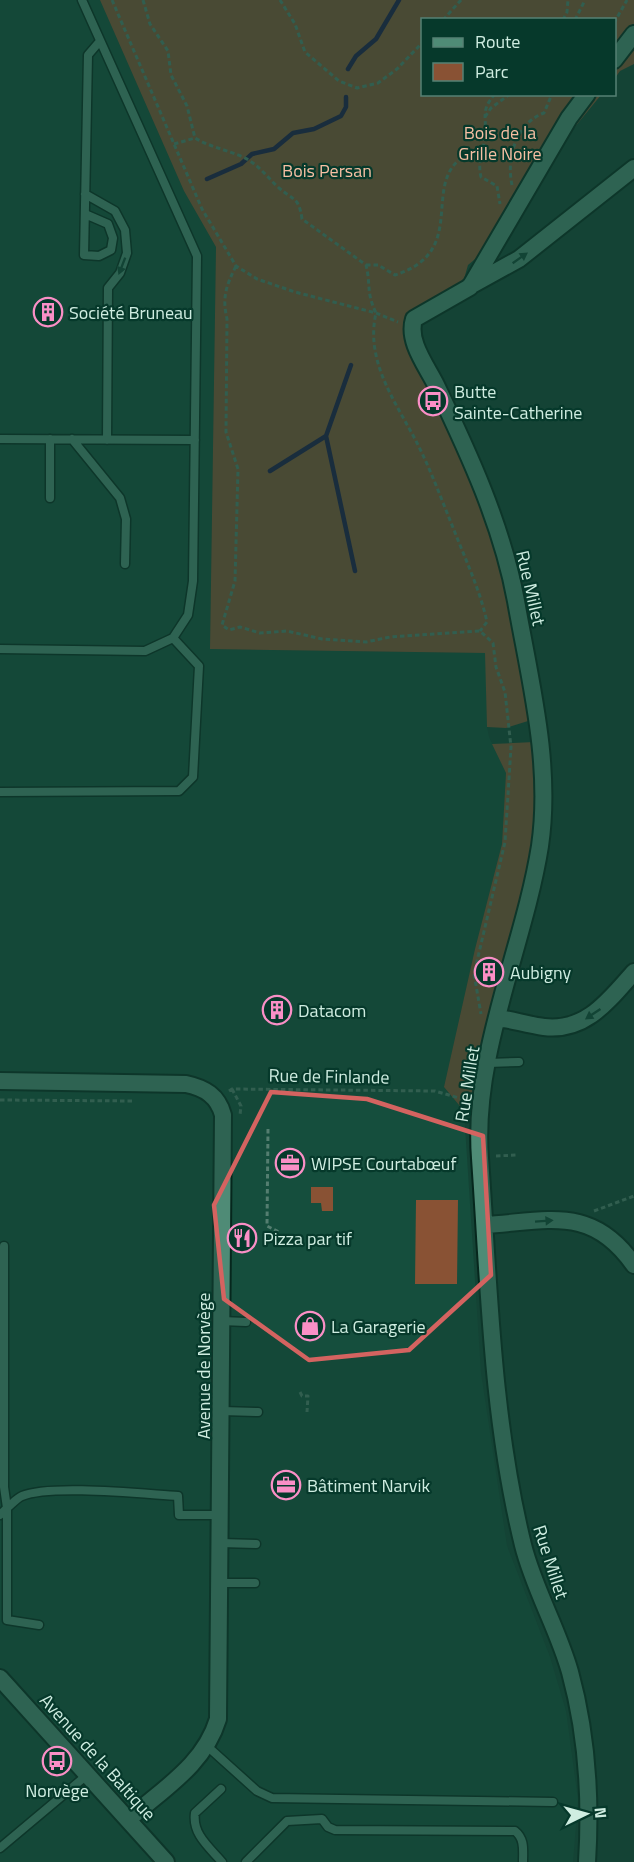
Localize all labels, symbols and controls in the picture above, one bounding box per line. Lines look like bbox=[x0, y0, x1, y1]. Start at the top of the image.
legend bbox=[421, 18, 616, 96]
text: Route bbox=[475, 28, 520, 55]
text: Parc bbox=[475, 58, 509, 85]
park label: Bois de la Grille Noire bbox=[458, 119, 542, 167]
park label: Bois Persan bbox=[282, 157, 372, 184]
one-way arrow bbox=[512, 252, 528, 264]
one-way arrow bbox=[117, 257, 126, 275]
building icon: Société Bruneau bbox=[32, 296, 64, 328]
place label: Société Bruneau bbox=[69, 299, 193, 326]
place label: Butte Sainte-Catherine bbox=[454, 378, 582, 426]
bus stop icon: Butte Sainte-Catherine bbox=[417, 385, 449, 417]
street label: Rue Millet bbox=[509, 548, 553, 629]
building icon: Aubigny bbox=[473, 956, 505, 988]
place label: Aubigny bbox=[510, 959, 572, 986]
building icon: Datacom bbox=[261, 994, 293, 1026]
place label: Datacom bbox=[298, 997, 366, 1024]
one-way arrow bbox=[586, 1008, 602, 1020]
street label: Rue Millet bbox=[448, 1043, 486, 1124]
street label: Rue de Finlande bbox=[268, 1061, 390, 1091]
office icon: WIPSE Courtabœuf bbox=[274, 1147, 306, 1179]
place label: WIPSE Courtabœuf bbox=[311, 1150, 456, 1177]
one-way arrow bbox=[534, 1216, 553, 1226]
restaurant icon: Pizza par tif bbox=[226, 1222, 258, 1254]
place label: Pizza par tif bbox=[263, 1225, 352, 1252]
street label: Avenue de Norvège bbox=[190, 1293, 217, 1439]
shop icon: La Garagerie bbox=[294, 1310, 326, 1342]
place label: La Garagerie bbox=[331, 1313, 426, 1340]
office icon: Bâtiment Narvik bbox=[270, 1469, 302, 1501]
place label: Bâtiment Narvik bbox=[307, 1472, 430, 1499]
street label: Rue Millet bbox=[526, 1522, 576, 1603]
street label: Avenue de la Baltique bbox=[34, 1688, 162, 1826]
bus stop icon: Norvège bbox=[41, 1745, 73, 1777]
place label: Norvège bbox=[25, 1777, 89, 1804]
north arrow bbox=[556, 1784, 616, 1844]
text: N bbox=[589, 1806, 613, 1819]

